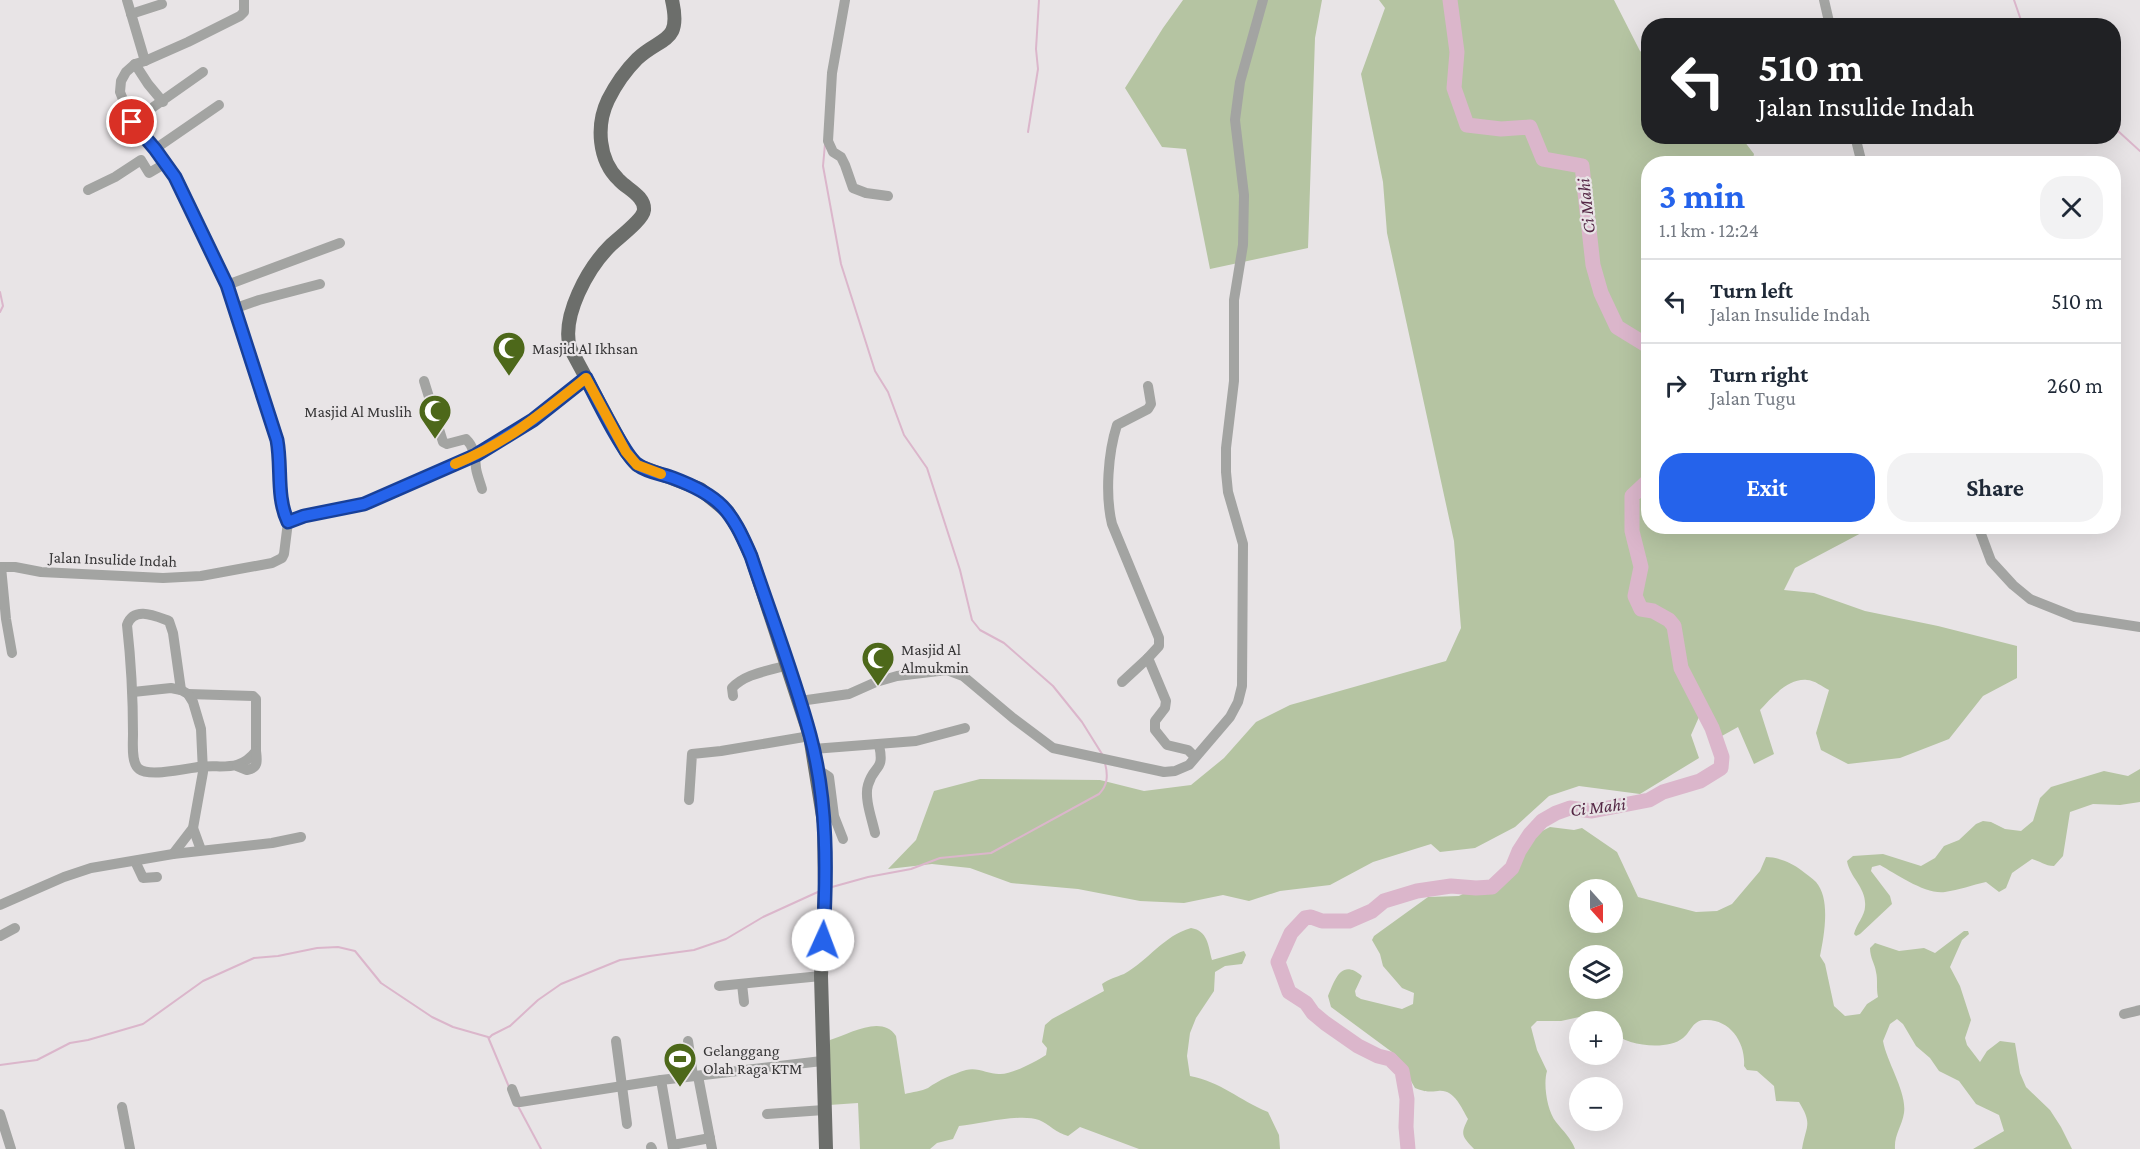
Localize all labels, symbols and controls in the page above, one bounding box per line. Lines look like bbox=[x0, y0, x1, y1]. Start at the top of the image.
icon: left bbox=[1659, 42, 1737, 120]
text: 510 m bbox=[1758, 43, 1863, 90]
text: Jalan Insulide Indah bbox=[1758, 92, 1974, 122]
pin bbox=[106, 96, 157, 147]
icon: arrive bbox=[115, 105, 148, 138]
text: 3 min bbox=[1659, 176, 1745, 216]
button: close bbox=[2040, 176, 2103, 239]
water label: Ci Mahi bbox=[1573, 177, 1599, 235]
text: 1.1 km · 12:24 bbox=[1659, 219, 1759, 241]
text: Turn left bbox=[1710, 278, 1793, 303]
icon: left bbox=[1659, 285, 1692, 318]
text: 510 m bbox=[2051, 289, 2103, 314]
text: Jalan Insulide Indah bbox=[1710, 303, 1870, 325]
mosque icon: Masjid Al Ikhsan bbox=[491, 330, 527, 377]
place label: Masjid Al Ikhsan bbox=[532, 340, 639, 358]
text: Turn right bbox=[1710, 362, 1808, 387]
icon: right bbox=[1659, 369, 1692, 402]
text: 260 m bbox=[2047, 373, 2103, 398]
text: Jalan Tugu bbox=[1710, 387, 1796, 409]
mosque icon: Masjid Al Muslih bbox=[417, 393, 453, 440]
place label: Masjid Al Muslih bbox=[304, 403, 412, 421]
button: Exit bbox=[1659, 453, 1875, 522]
button: Share bbox=[1887, 453, 2103, 522]
street label: Jalan Insulide Indah bbox=[47, 548, 178, 571]
mosque icon: Masjid Al Almukmin bbox=[860, 640, 896, 687]
place label: Masjid Al Almukmin bbox=[901, 641, 969, 676]
water label: Ci Mahi bbox=[1569, 794, 1627, 820]
north arrow bbox=[1569, 879, 1623, 933]
map controls bbox=[1569, 879, 1623, 1131]
position arrow bbox=[791, 908, 855, 972]
button: layers bbox=[1569, 945, 1623, 999]
button: + bbox=[1569, 1011, 1623, 1065]
sports icon: Gelanggang Olah Raga KTM bbox=[662, 1041, 698, 1088]
place label: Gelanggang Olah Raga KTM bbox=[703, 1042, 802, 1078]
button: − bbox=[1569, 1077, 1623, 1131]

